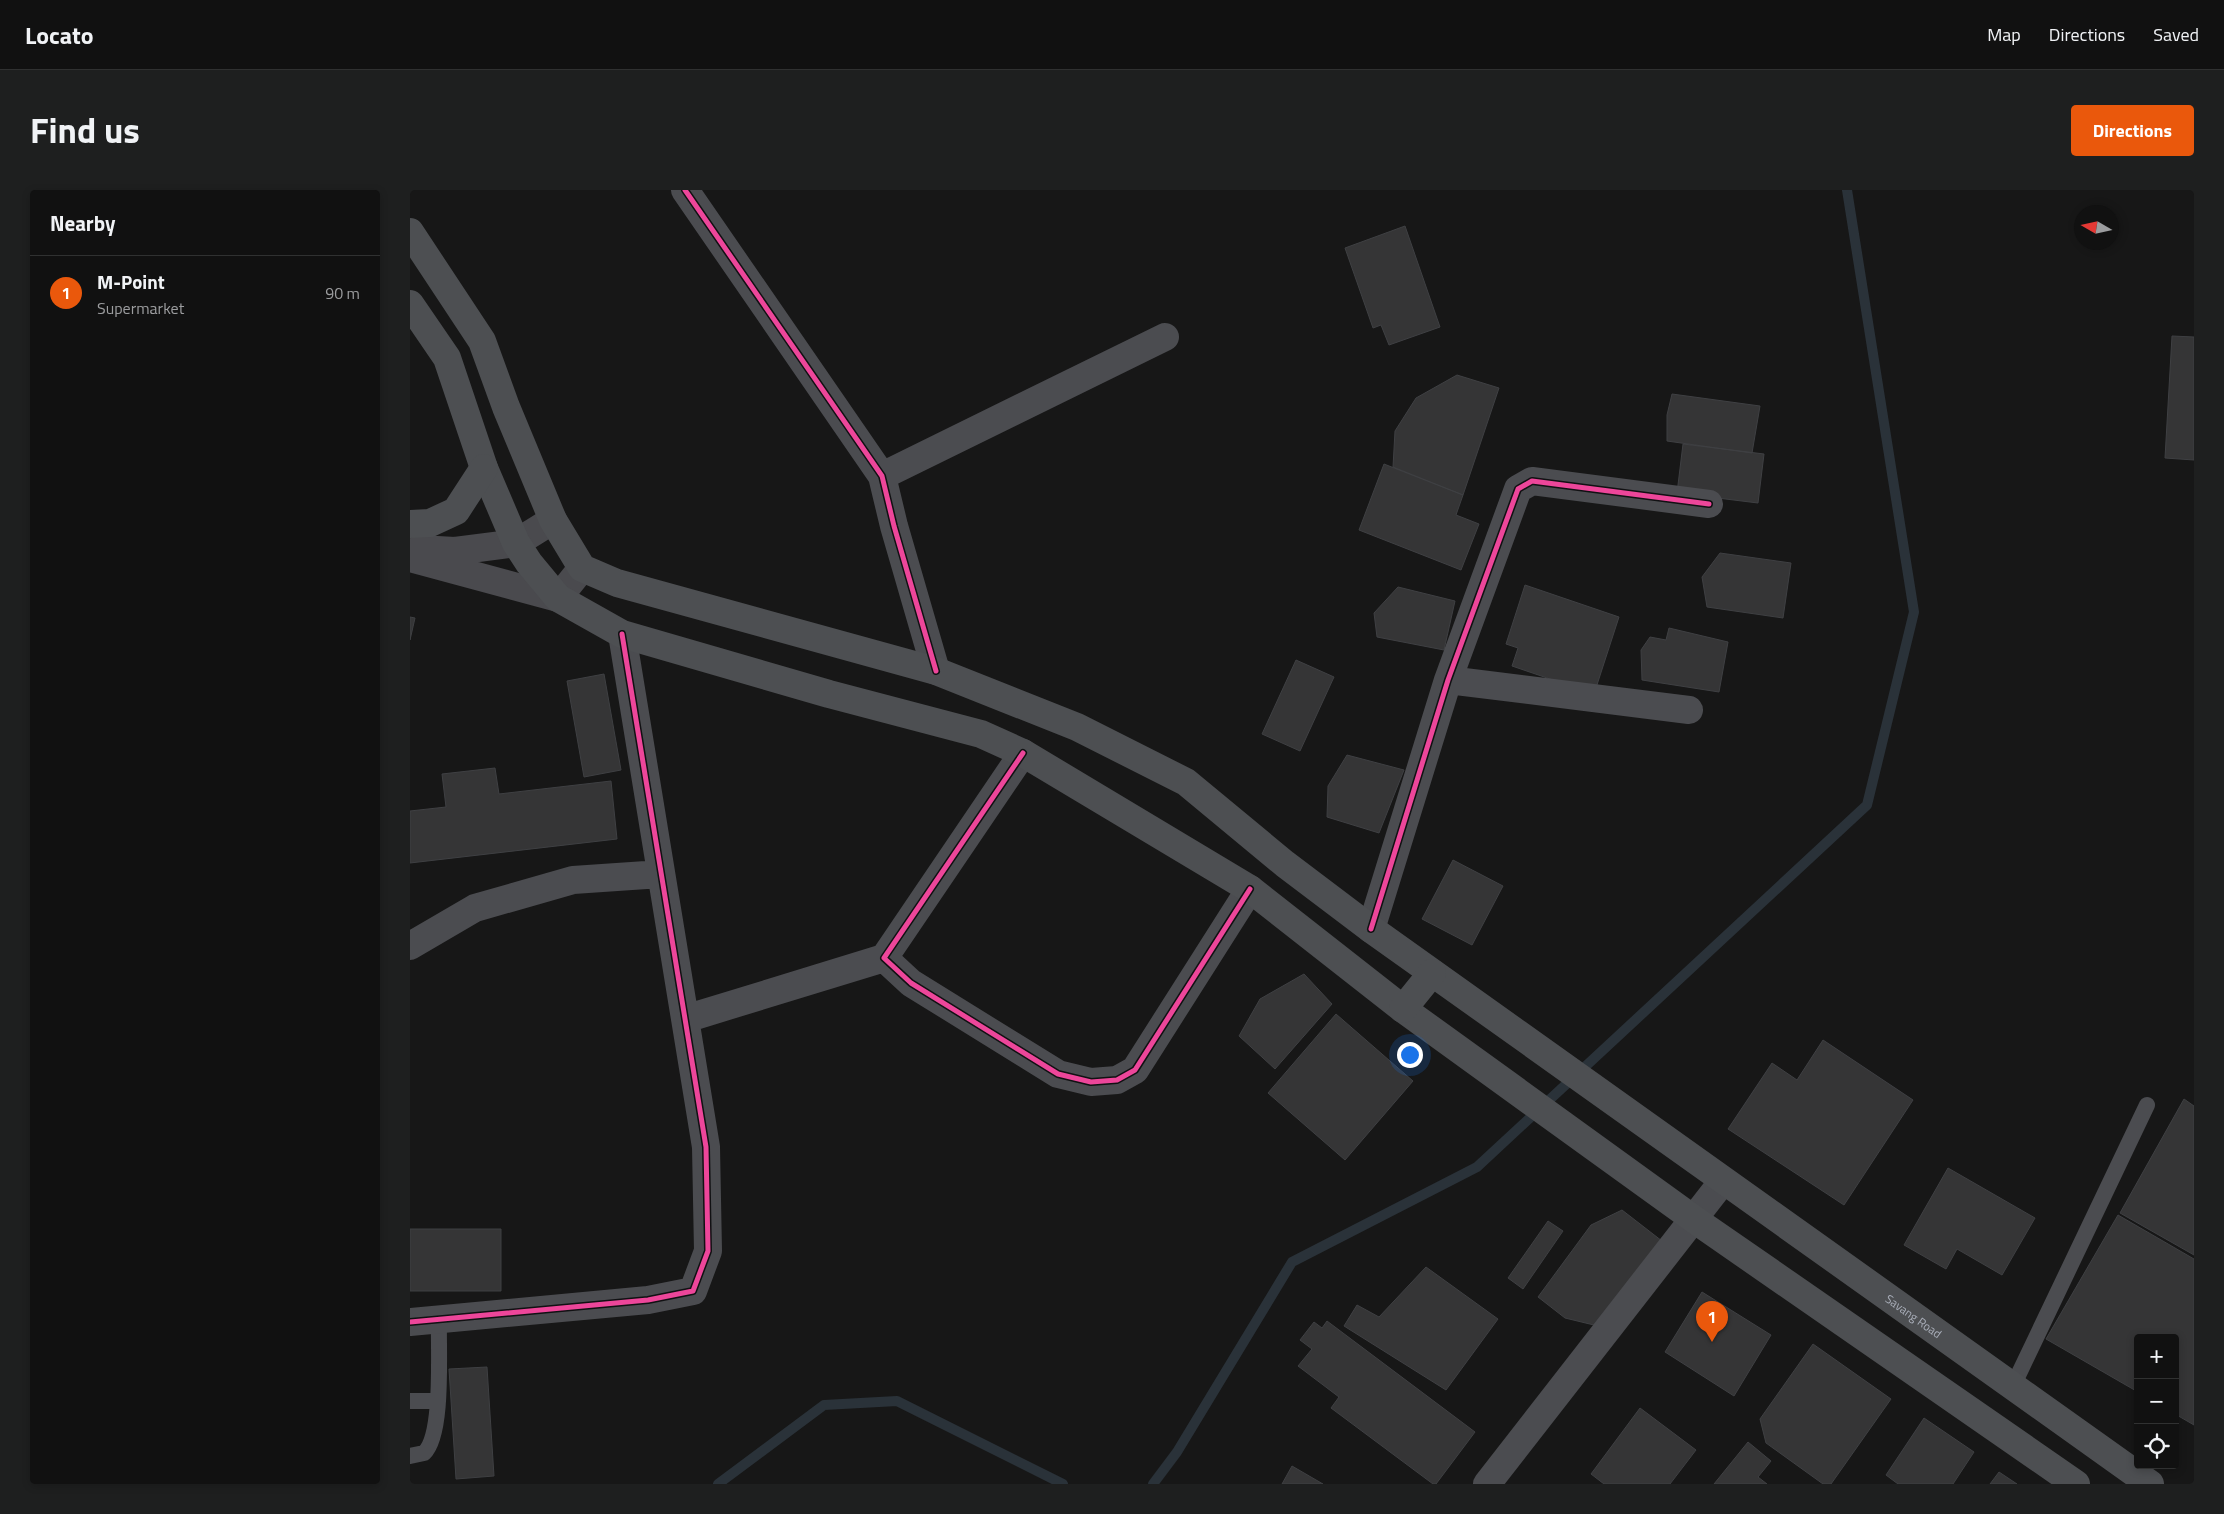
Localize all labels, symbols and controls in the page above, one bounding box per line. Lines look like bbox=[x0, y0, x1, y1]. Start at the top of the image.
text: Locato bbox=[25, 17, 94, 53]
text: Map bbox=[1987, 21, 2021, 48]
text: Directions bbox=[2049, 21, 2125, 48]
text: Saved bbox=[2153, 21, 2199, 48]
text: Find us bbox=[30, 103, 140, 157]
button: Directions bbox=[2071, 105, 2194, 156]
north arrow bbox=[2074, 205, 2119, 250]
text: Nearby bbox=[50, 207, 115, 239]
text: M-Point bbox=[97, 267, 165, 296]
text: 1 bbox=[62, 281, 70, 305]
text: 90 m bbox=[325, 281, 360, 305]
text: Supermarket bbox=[97, 296, 184, 320]
your location bbox=[1397, 1042, 1423, 1068]
street label: Savang Road bbox=[1882, 1289, 1946, 1342]
pin: 1 bbox=[1696, 1301, 1728, 1342]
map controls bbox=[2134, 1334, 2179, 1469]
button: + bbox=[2134, 1334, 2179, 1379]
button: − bbox=[2134, 1379, 2179, 1424]
button: locate bbox=[2134, 1424, 2179, 1469]

